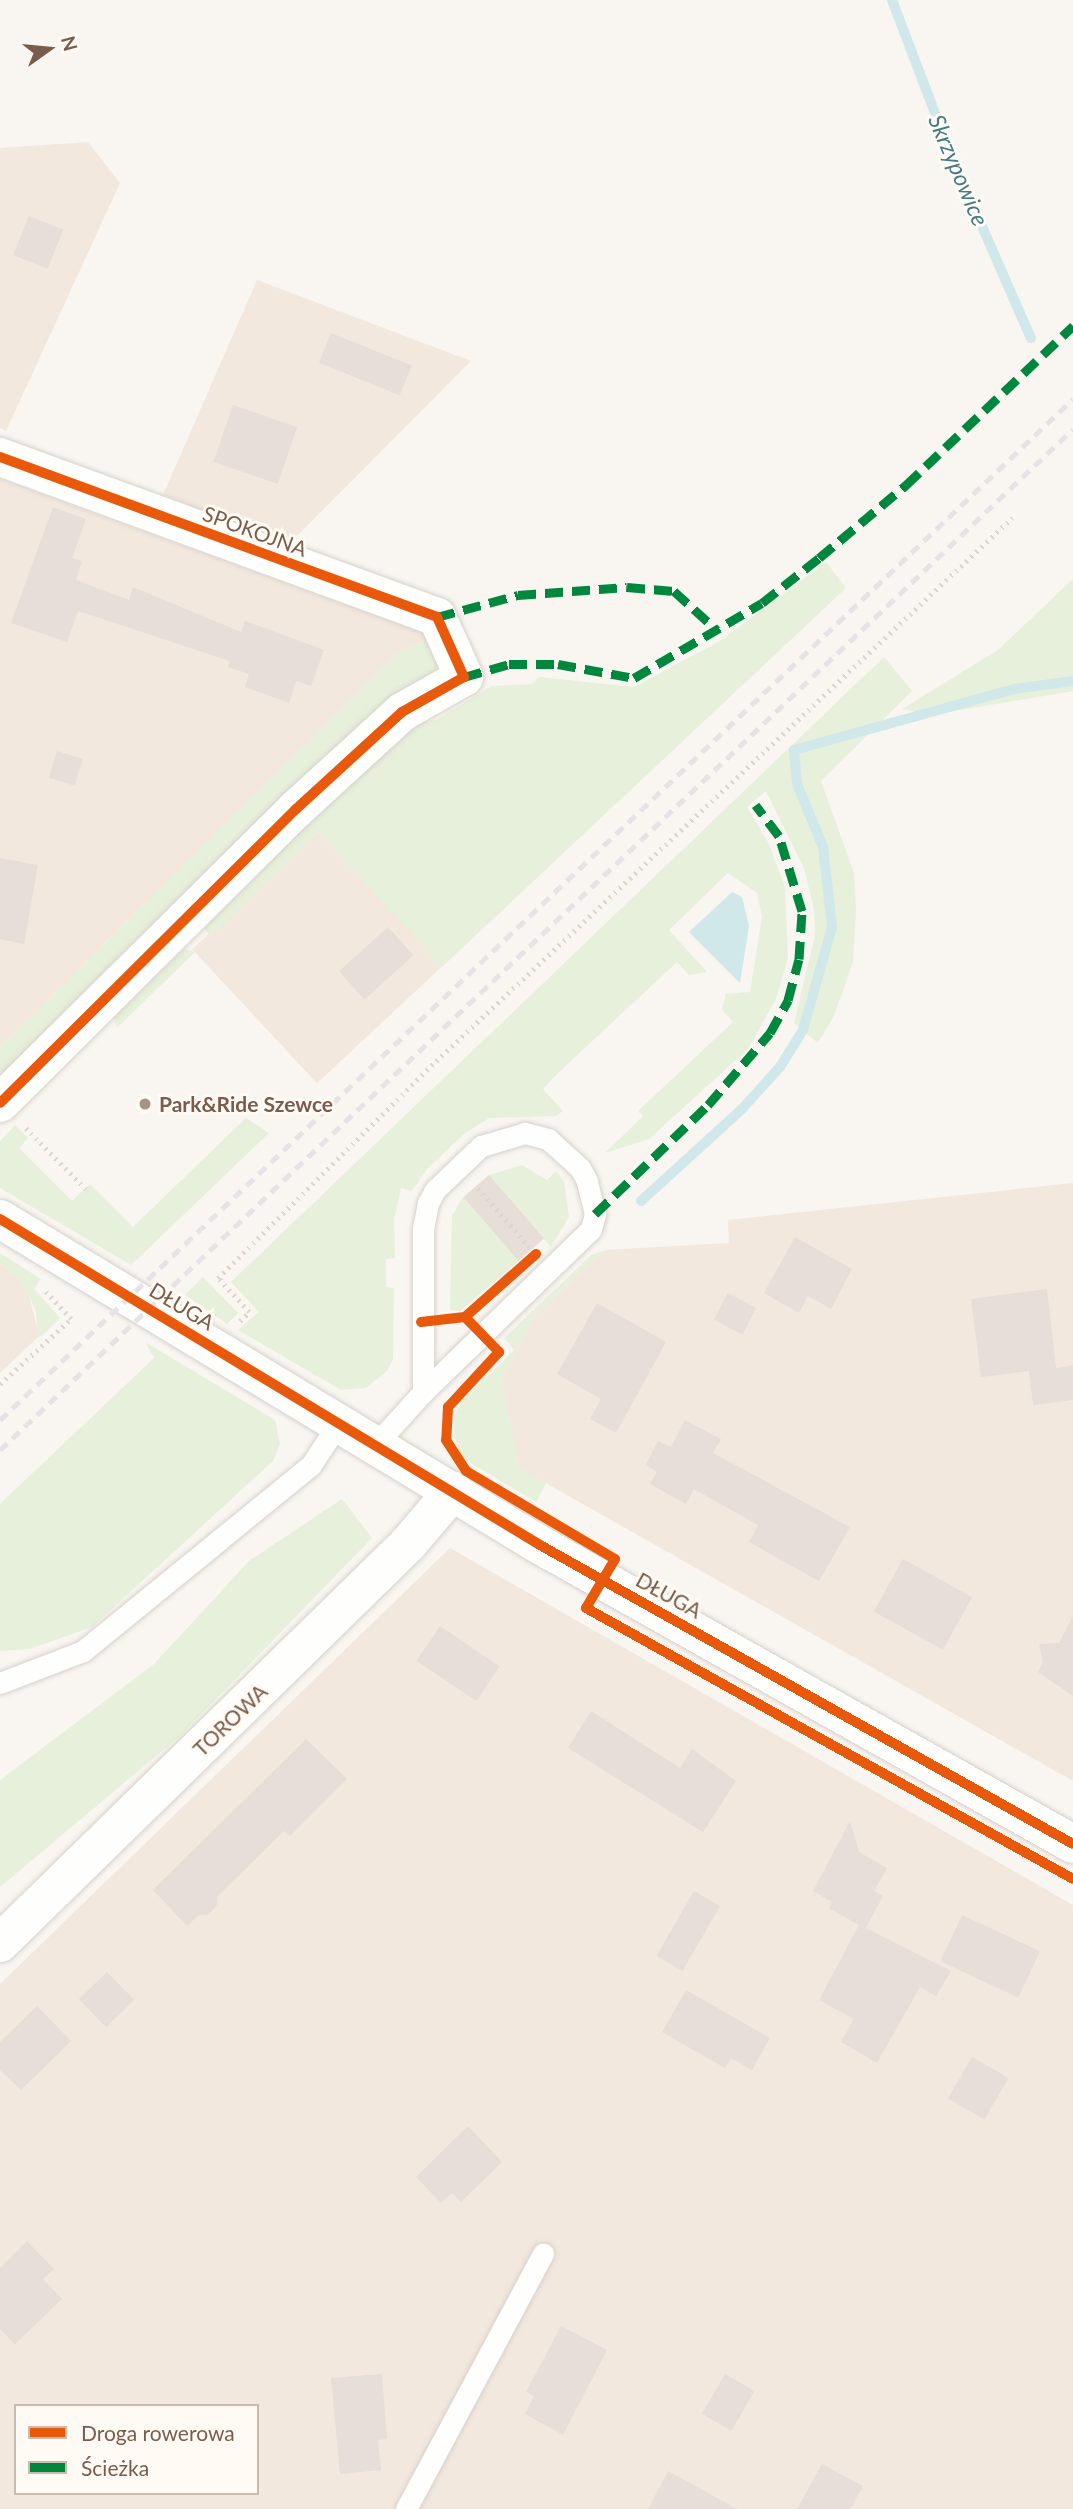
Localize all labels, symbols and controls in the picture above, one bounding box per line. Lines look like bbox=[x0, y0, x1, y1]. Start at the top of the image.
north arrow bbox=[14, 14, 84, 84]
text: N bbox=[57, 33, 83, 53]
water label: Skrzypowice bbox=[923, 110, 995, 230]
street label: SPOKOJNA bbox=[199, 501, 311, 561]
place label: Park&Ride Szewce bbox=[159, 1091, 333, 1117]
marker: Park&Ride Szewce bbox=[137, 1096, 153, 1112]
street label: DŁUGA bbox=[145, 1277, 219, 1335]
street label: DŁUGA bbox=[632, 1567, 706, 1623]
street label: TOROWA bbox=[188, 1679, 272, 1761]
legend bbox=[14, 2404, 259, 2495]
text: Droga rowerowa bbox=[81, 2420, 235, 2445]
text: Ścieżka bbox=[81, 2455, 149, 2480]

